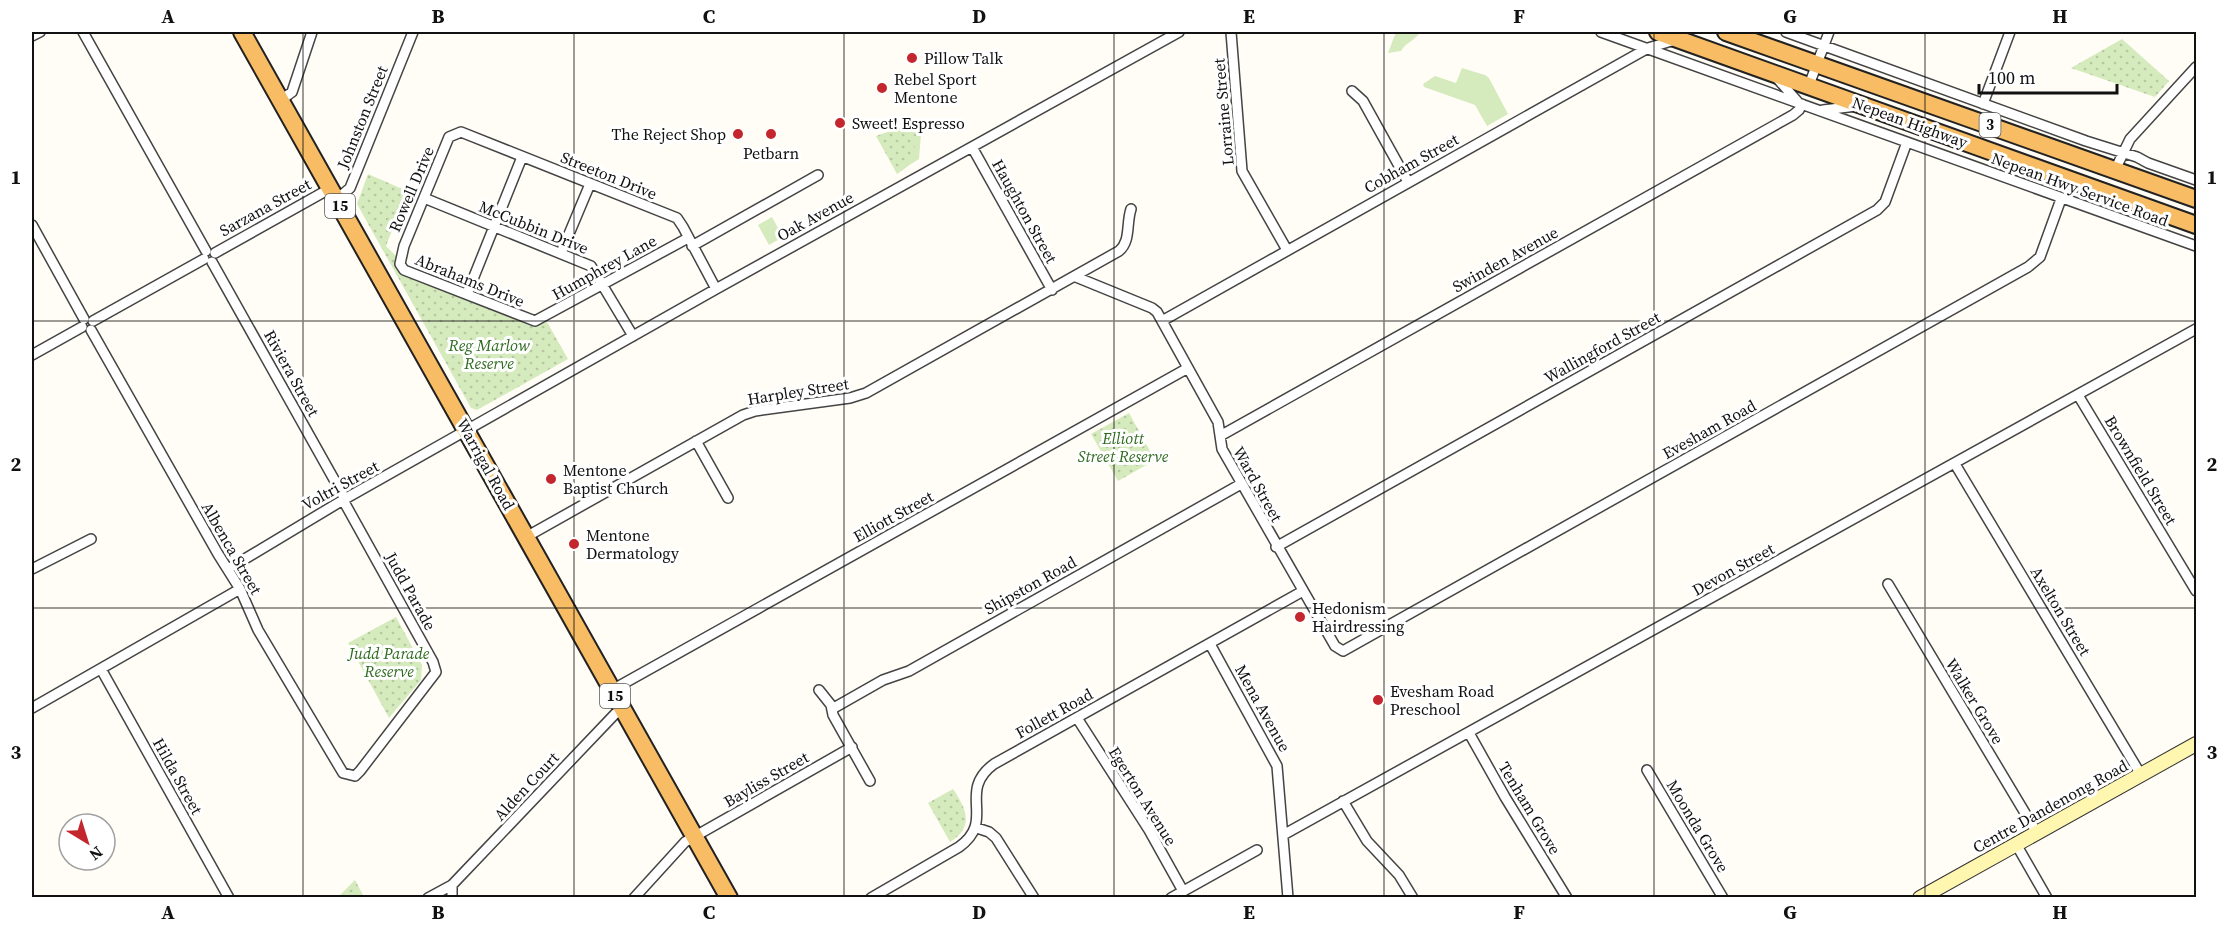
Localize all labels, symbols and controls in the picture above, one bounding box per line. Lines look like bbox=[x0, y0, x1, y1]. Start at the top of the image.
text: A bbox=[161, 2, 175, 30]
text: B bbox=[431, 2, 445, 30]
text: C bbox=[703, 2, 715, 30]
text: D bbox=[972, 2, 986, 30]
text: E bbox=[1243, 2, 1255, 30]
text: F bbox=[1513, 2, 1525, 30]
text: G bbox=[1783, 2, 1797, 30]
text: H bbox=[2052, 2, 2068, 30]
place label: Pillow Talk bbox=[924, 47, 1003, 69]
marker: Pillow Talk bbox=[905, 51, 919, 65]
street label: Lorraine Street bbox=[1207, 57, 1239, 167]
scale bar bbox=[1979, 57, 2117, 95]
street label: Johnston Street bbox=[331, 61, 393, 173]
text: 100 m bbox=[1988, 65, 2035, 90]
place label: Rebel Sport Mentone bbox=[894, 68, 977, 108]
marker: Rebel Sport Mentone bbox=[875, 81, 889, 95]
street label: Nepean Highway bbox=[1849, 91, 1971, 153]
place label: Sweet! Espresso bbox=[852, 112, 965, 134]
road number: 3 bbox=[1980, 113, 2000, 137]
marker: Sweet! Espresso bbox=[833, 116, 847, 130]
place label: The Reject Shop bbox=[611, 123, 726, 145]
marker: The Reject Shop bbox=[731, 127, 745, 141]
marker: Petbarn bbox=[764, 127, 778, 141]
street label: Cobham Street bbox=[1360, 128, 1463, 198]
place label: Petbarn bbox=[743, 142, 799, 164]
street label: Rowell Drive bbox=[383, 143, 439, 235]
street label: Streeton Drive bbox=[558, 146, 660, 204]
street label: Nepean Hwy Service Road bbox=[1989, 147, 2171, 231]
street label: Haughton Street bbox=[987, 155, 1063, 268]
text: 1 bbox=[11, 163, 21, 191]
text: 1 bbox=[2207, 163, 2217, 191]
street label: Sarzana Street bbox=[215, 172, 315, 241]
street label: Oak Avenue bbox=[773, 186, 857, 246]
road number: 15 bbox=[325, 194, 355, 218]
street label: McCubbin Drive bbox=[476, 195, 592, 259]
street label: Swinden Avenue bbox=[1448, 221, 1562, 297]
street label: Humphrey Lane bbox=[548, 229, 660, 305]
street label: Abrahams Drive bbox=[412, 248, 528, 312]
street label: Wallingford Street bbox=[1540, 306, 1665, 388]
street label: Riviera Street bbox=[259, 326, 325, 421]
park label: Reg Marlow Reserve bbox=[447, 334, 530, 374]
street label: Harpley Street bbox=[746, 372, 851, 410]
street label: Evesham Road bbox=[1658, 394, 1760, 464]
street label: Brownfield Street bbox=[2100, 411, 2183, 529]
street label: Warrigal Road bbox=[452, 414, 520, 514]
park label: Elliott Street Reserve bbox=[1078, 427, 1169, 467]
street label: Ward Street bbox=[1228, 442, 1288, 526]
text: 2 bbox=[11, 450, 22, 478]
text: 2 bbox=[2207, 450, 2218, 478]
street label: Voltri Street bbox=[298, 454, 383, 515]
place label: Mentone Baptist Church bbox=[563, 459, 669, 499]
marker: Mentone Baptist Church bbox=[544, 472, 558, 486]
street label: Elliott Street bbox=[849, 485, 938, 547]
street label: Albenca Street bbox=[197, 498, 268, 599]
place label: Mentone Dermatology bbox=[586, 524, 680, 564]
marker: Mentone Dermatology bbox=[567, 537, 581, 551]
street label: Devon Street bbox=[1688, 537, 1779, 601]
street label: Judd Parade bbox=[380, 547, 441, 634]
street label: Shipston Road bbox=[980, 551, 1080, 619]
street label: Axelton Street bbox=[2026, 562, 2097, 660]
place label: Hedonism Hairdressing bbox=[1312, 597, 1404, 637]
marker: Hedonism Hairdressing bbox=[1293, 610, 1307, 624]
park label: Judd Parade Reserve bbox=[347, 642, 430, 682]
street label: Walker Grove bbox=[1941, 654, 2009, 748]
street label: Mena Avenue bbox=[1230, 661, 1296, 755]
place label: Evesham Road Preschool bbox=[1390, 680, 1494, 720]
street label: Follett Road bbox=[1011, 683, 1097, 743]
road number: 15 bbox=[600, 684, 630, 708]
marker: Evesham Road Preschool bbox=[1371, 693, 1385, 707]
street label: Hilda Street bbox=[148, 734, 208, 819]
text: 3 bbox=[11, 738, 22, 766]
text: 3 bbox=[2207, 738, 2218, 766]
street label: Egerton Avenue bbox=[1104, 742, 1182, 850]
street label: Bayliss Street bbox=[720, 745, 813, 812]
street label: Alden Court bbox=[489, 746, 564, 825]
street label: Centre Dandenong Road bbox=[1968, 754, 2132, 858]
street label: Tenham Grove bbox=[1494, 758, 1566, 858]
street label: Moonda Grove bbox=[1662, 776, 1734, 876]
north arrow bbox=[57, 812, 117, 872]
text: N bbox=[85, 842, 108, 866]
text: A bbox=[161, 898, 175, 926]
text: B bbox=[431, 898, 445, 926]
text: C bbox=[703, 898, 715, 926]
text: D bbox=[972, 898, 986, 926]
text: E bbox=[1243, 898, 1255, 926]
text: F bbox=[1513, 898, 1525, 926]
text: G bbox=[1783, 898, 1797, 926]
text: H bbox=[2052, 898, 2068, 926]

